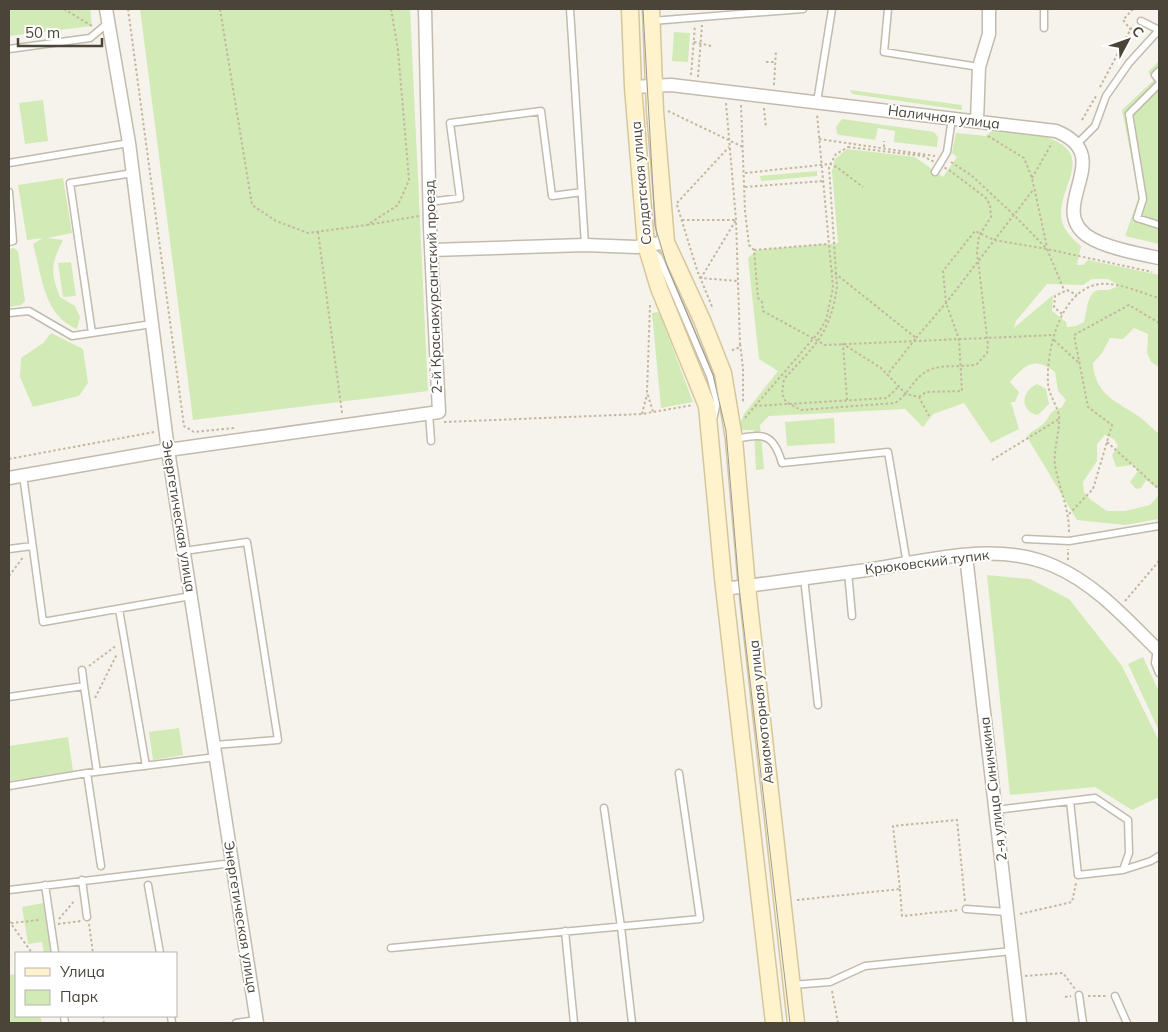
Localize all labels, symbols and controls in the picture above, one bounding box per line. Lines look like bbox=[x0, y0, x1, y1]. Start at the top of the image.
scale bar bbox=[18, 15, 101, 47]
north arrow bbox=[1103, 15, 1153, 65]
text: С bbox=[1128, 22, 1148, 41]
text: 50 m bbox=[25, 23, 60, 42]
street label: Наличная улица bbox=[887, 101, 1001, 133]
street label: Солдатская улица bbox=[627, 120, 655, 246]
street label: 2-й Краснокурсантский проезд bbox=[420, 179, 446, 394]
street label: Энергетическая улица bbox=[158, 439, 200, 593]
street label: Крюковский тупик bbox=[864, 545, 991, 579]
street label: Авиамоторная улица bbox=[744, 639, 778, 785]
street label: 2-я улица Синичкина bbox=[975, 716, 1011, 862]
street label: Энергетическая улица bbox=[220, 840, 262, 994]
legend bbox=[15, 952, 178, 1017]
text: Улица bbox=[59, 962, 105, 981]
text: Парк bbox=[60, 987, 99, 1006]

